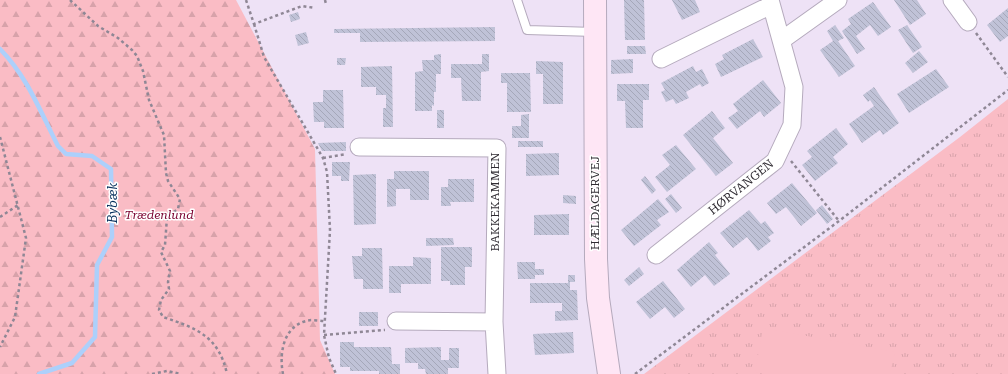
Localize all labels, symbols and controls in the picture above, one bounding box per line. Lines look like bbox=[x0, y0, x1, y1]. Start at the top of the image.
street label: BAKKEKAMMEN bbox=[488, 152, 502, 252]
street label: HÆLDAGERVEJ bbox=[588, 156, 602, 250]
street label: HØRVANGEN bbox=[706, 156, 777, 218]
water label: Bybæk bbox=[105, 182, 120, 224]
park label: Trædenlund bbox=[124, 208, 194, 222]

